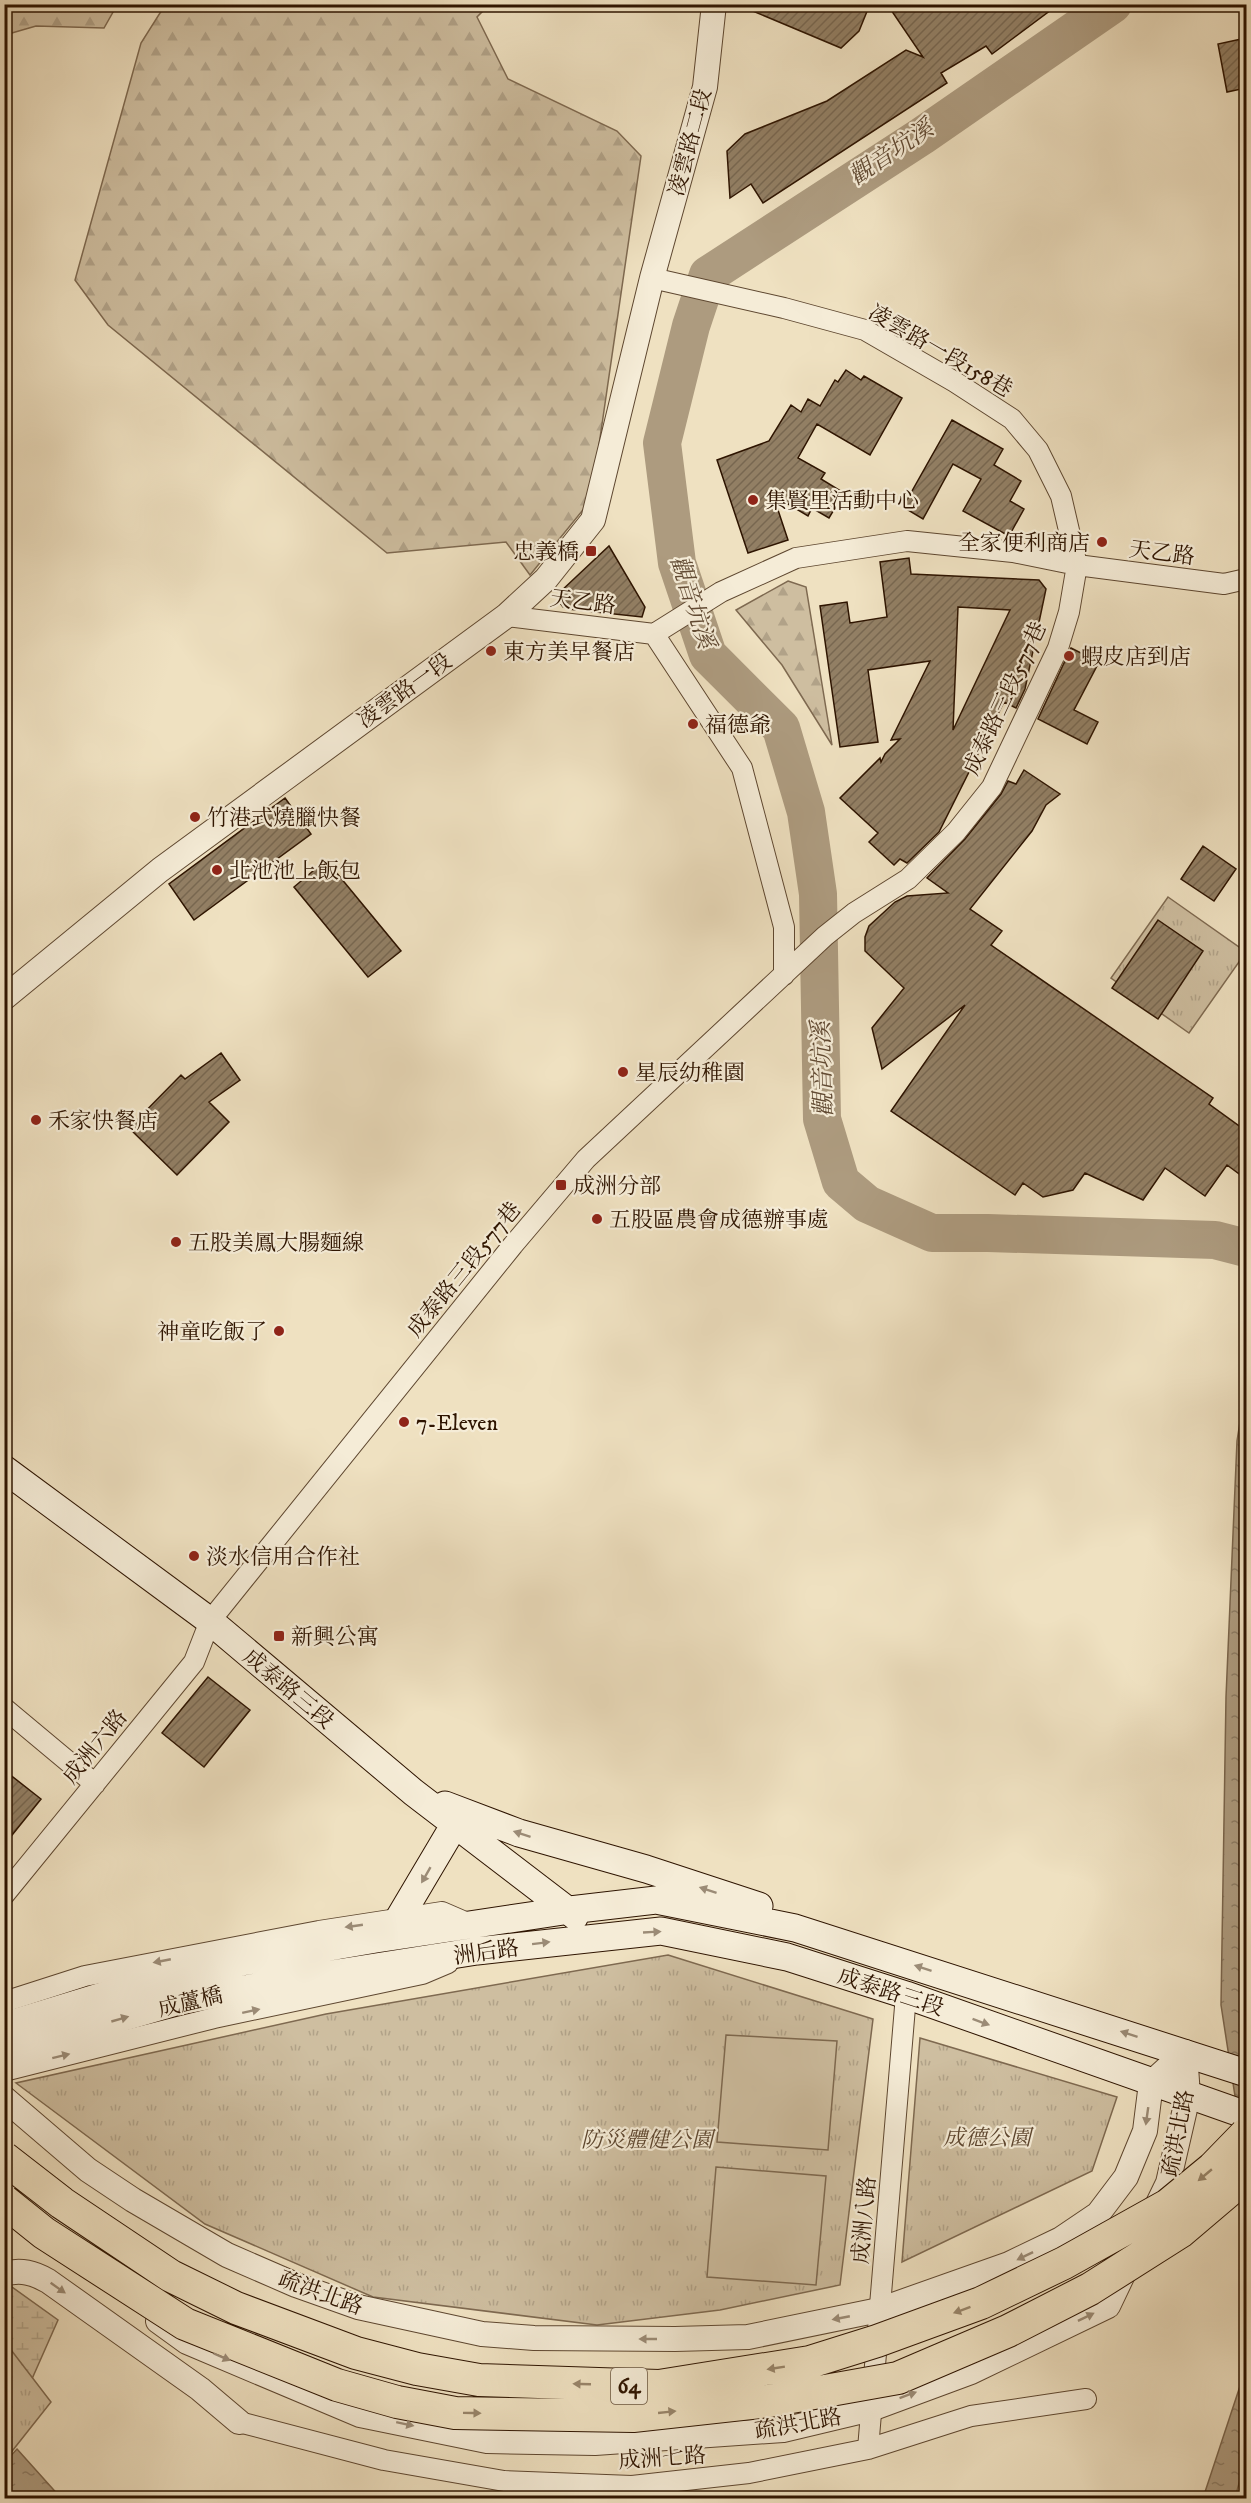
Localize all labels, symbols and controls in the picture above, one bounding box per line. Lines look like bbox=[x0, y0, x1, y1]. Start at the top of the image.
street label: 凌雲路二段 bbox=[663, 86, 718, 199]
water label: 觀音坑溪 bbox=[843, 112, 942, 192]
street label: 凌雲路一段158巷 bbox=[863, 299, 1017, 403]
place label: 集賢里活動中心 bbox=[765, 488, 919, 515]
marker: 集賢里活動中心 bbox=[746, 493, 760, 507]
place label: 全家便利商店 bbox=[958, 530, 1090, 557]
marker: 全家便利商店 bbox=[1095, 535, 1109, 549]
street label: 天乙路 bbox=[1127, 536, 1196, 571]
place label: 忠義橋 bbox=[513, 539, 579, 566]
marker: 忠義橋 bbox=[584, 544, 598, 558]
water label: 觀音坑溪 bbox=[663, 552, 722, 655]
street label: 天乙路 bbox=[548, 585, 617, 620]
street label: 成泰路三段577巷 bbox=[958, 618, 1053, 780]
place label: 東方美早餐店 bbox=[503, 639, 635, 666]
marker: 東方美早餐店 bbox=[484, 644, 498, 658]
place label: 蝦皮店到店 bbox=[1081, 644, 1191, 671]
street label: 凌雲路一段 bbox=[352, 648, 457, 734]
marker: 蝦皮店到店 bbox=[1062, 649, 1076, 663]
place label: 福德爺 bbox=[705, 712, 771, 739]
marker: 福德爺 bbox=[686, 717, 700, 731]
place label: 竹港式燒臘快餐 bbox=[207, 805, 361, 832]
marker: 竹港式燒臘快餐 bbox=[188, 810, 202, 824]
place label: 北池池上飯包 bbox=[229, 858, 361, 885]
marker: 北池池上飯包 bbox=[210, 863, 224, 877]
water label: 觀音坑溪 bbox=[806, 1017, 840, 1117]
place label: 星辰幼稚園 bbox=[635, 1060, 745, 1087]
marker: 星辰幼稚園 bbox=[616, 1065, 630, 1079]
place label: 禾家快餐店 bbox=[48, 1108, 158, 1135]
marker: 禾家快餐店 bbox=[29, 1113, 43, 1127]
place label: 成洲分部 bbox=[573, 1173, 661, 1200]
marker: 成洲分部 bbox=[554, 1178, 568, 1192]
street label: 成泰路三段577巷 bbox=[401, 1197, 527, 1343]
place label: 五股區農會成德辦事處 bbox=[609, 1207, 829, 1234]
marker: 五股區農會成德辦事處 bbox=[590, 1212, 604, 1226]
place label: 五股美鳳大腸麵線 bbox=[188, 1230, 364, 1257]
marker: 五股美鳳大腸麵線 bbox=[169, 1235, 183, 1249]
place label: 神童吃飯了 bbox=[157, 1319, 267, 1346]
marker: 神童吃飯了 bbox=[272, 1324, 286, 1338]
place label: 7-Eleven bbox=[416, 1410, 498, 1437]
marker: 7-Eleven bbox=[397, 1415, 411, 1429]
place label: 淡水信用合作社 bbox=[206, 1544, 360, 1571]
marker: 淡水信用合作社 bbox=[187, 1549, 201, 1563]
place label: 新興公寓 bbox=[291, 1624, 379, 1651]
marker: 新興公寓 bbox=[272, 1629, 286, 1643]
street label: 成泰路三段 bbox=[237, 1643, 339, 1735]
street label: 成洲六路 bbox=[57, 1704, 133, 1790]
one-way arrow bbox=[513, 1829, 531, 1838]
one-way arrow bbox=[421, 1867, 431, 1884]
one-way arrow bbox=[699, 1884, 717, 1894]
one-way arrow bbox=[344, 1921, 363, 1930]
one-way arrow bbox=[643, 1928, 662, 1937]
street label: 洲后路 bbox=[452, 1935, 521, 1970]
one-way arrow bbox=[532, 1939, 551, 1948]
one-way arrow bbox=[152, 1957, 171, 1966]
street label: 成泰路三段 bbox=[834, 1963, 947, 2022]
one-way arrow bbox=[914, 1963, 932, 1972]
street label: 成蘆橋 bbox=[155, 1982, 226, 2023]
one-way arrow bbox=[242, 2005, 260, 2015]
one-way arrow bbox=[111, 2013, 130, 2023]
one-way arrow bbox=[972, 2018, 990, 2027]
one-way arrow bbox=[1120, 2029, 1138, 2038]
one-way arrow bbox=[52, 2051, 70, 2061]
street label: 疏洪北路 bbox=[1157, 2088, 1200, 2179]
one-way arrow bbox=[1142, 2107, 1151, 2126]
park label: 成德公園 bbox=[943, 2125, 1034, 2152]
park label: 防災體健公園 bbox=[581, 2127, 716, 2154]
one-way arrow bbox=[1197, 2168, 1212, 2181]
street label: 成洲八路 bbox=[847, 2175, 882, 2265]
one-way arrow bbox=[1017, 2251, 1034, 2260]
street label: 疏洪北路 bbox=[275, 2266, 366, 2321]
one-way arrow bbox=[50, 2282, 66, 2294]
one-way arrow bbox=[953, 2306, 971, 2315]
one-way arrow bbox=[1077, 2312, 1095, 2322]
one-way arrow bbox=[831, 2314, 850, 2323]
one-way arrow bbox=[638, 2334, 657, 2344]
one-way arrow bbox=[214, 2352, 232, 2362]
one-way arrow bbox=[766, 2363, 785, 2372]
road number: 64 bbox=[611, 2368, 647, 2404]
one-way arrow bbox=[573, 2380, 592, 2389]
one-way arrow bbox=[899, 2390, 917, 2400]
street label: 疏洪北路 bbox=[753, 2404, 844, 2445]
one-way arrow bbox=[657, 2407, 676, 2417]
one-way arrow bbox=[462, 2408, 481, 2418]
one-way arrow bbox=[396, 2420, 415, 2429]
street label: 成洲七路 bbox=[617, 2442, 707, 2475]

